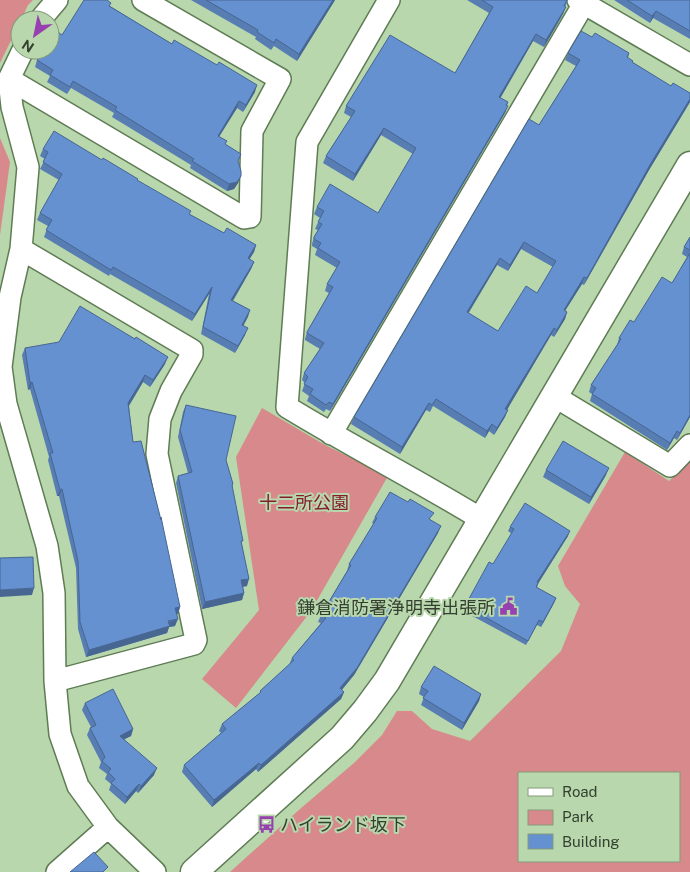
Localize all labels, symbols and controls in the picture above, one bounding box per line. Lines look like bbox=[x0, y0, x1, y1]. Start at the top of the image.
north arrow bbox=[10, 10, 60, 60]
text: N bbox=[19, 36, 37, 56]
park label: 十二所公園 bbox=[259, 492, 349, 513]
place label: 鎌倉消防署浄明寺出張所 bbox=[297, 597, 495, 618]
public building icon: 鎌倉消防署浄明寺出張所 bbox=[499, 597, 519, 617]
legend bbox=[518, 772, 680, 862]
text: Road bbox=[562, 783, 598, 800]
text: Park bbox=[562, 808, 594, 825]
bus stop icon: ハイランド坂下 bbox=[256, 814, 276, 834]
place label: ハイランド坂下 bbox=[280, 814, 406, 835]
text: Building bbox=[562, 833, 620, 850]

